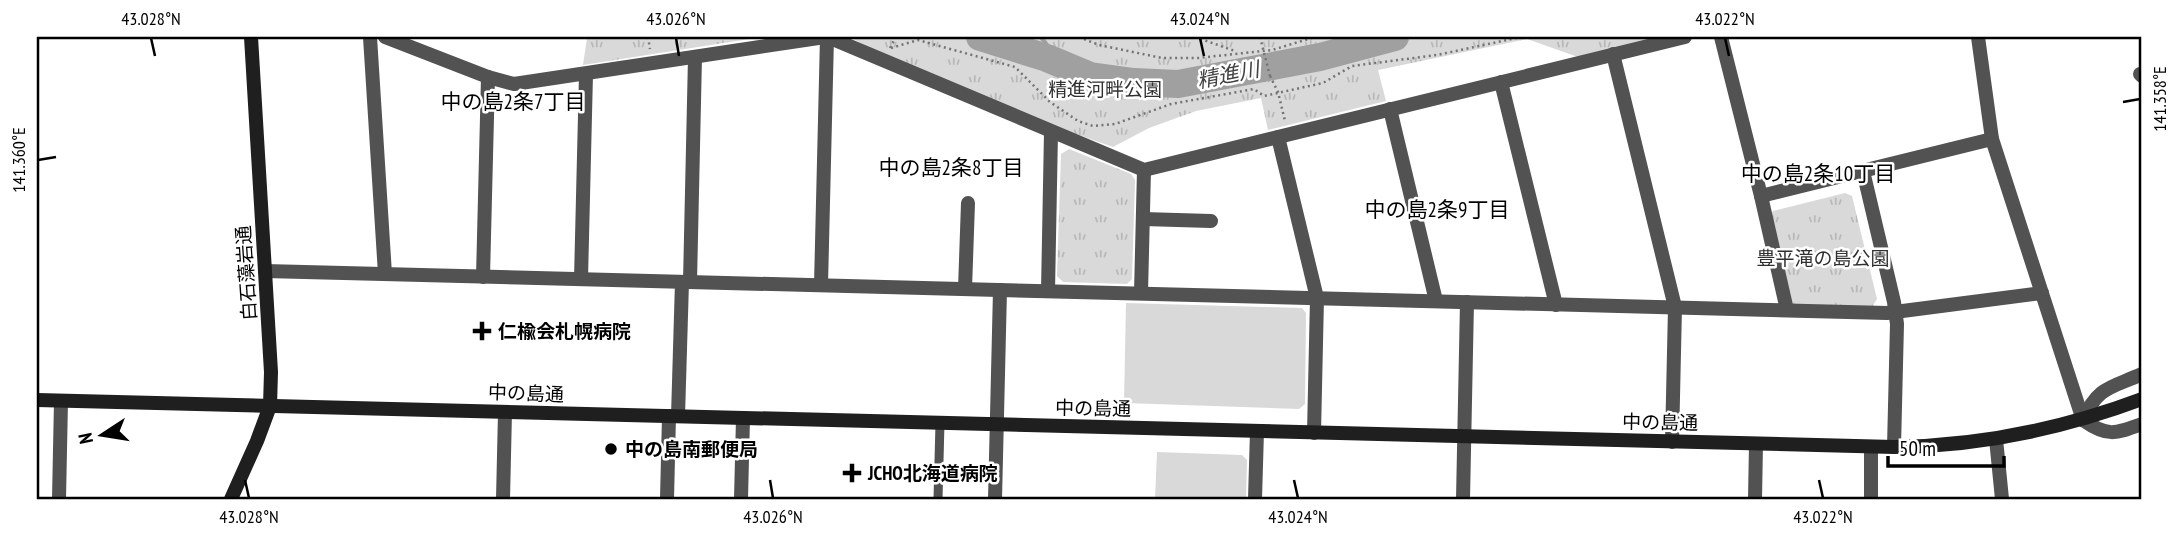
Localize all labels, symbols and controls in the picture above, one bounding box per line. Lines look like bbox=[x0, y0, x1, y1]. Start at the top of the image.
text: 43.028°N bbox=[121, 7, 181, 30]
text: 43.026°N bbox=[646, 7, 706, 30]
text: 43.024°N bbox=[1170, 7, 1230, 30]
text: 43.022°N bbox=[1695, 7, 1755, 30]
water label: 精進川 bbox=[1194, 55, 1263, 94]
text: 141.358°E bbox=[2148, 66, 2171, 132]
park label: 精進河畔公園 bbox=[1048, 77, 1162, 101]
district label: 中の島2条7丁目 bbox=[441, 88, 585, 115]
text: 141.360°E bbox=[7, 127, 30, 193]
district label: 中の島2条8丁目 bbox=[879, 154, 1023, 181]
district label: 中の島2条10丁目 bbox=[1741, 160, 1895, 187]
district label: 中の島2条9丁目 bbox=[1365, 196, 1509, 223]
street label: 白石藻岩通 bbox=[231, 225, 261, 321]
park label: 豊平滝の島公園 bbox=[1756, 246, 1890, 270]
place label: 仁楡会札幌病院 bbox=[498, 319, 631, 343]
marker: 仁楡会札幌病院 bbox=[472, 321, 492, 341]
street label: 中の島通 bbox=[488, 380, 564, 406]
street label: 中の島通 bbox=[1055, 395, 1131, 421]
north arrow bbox=[66, 400, 136, 470]
street label: 中の島通 bbox=[1622, 409, 1698, 435]
scale bar bbox=[1888, 424, 2004, 468]
text: N bbox=[73, 431, 98, 446]
text: 50 m bbox=[1899, 435, 1936, 462]
place label: 中の島南郵便局 bbox=[625, 437, 758, 461]
marker: 中の島南郵便局 bbox=[603, 441, 619, 457]
place label: JCHO北海道病院 bbox=[867, 461, 998, 485]
marker: JCHO北海道病院 bbox=[842, 463, 862, 483]
text: 43.028°N bbox=[219, 505, 279, 528]
text: 43.026°N bbox=[743, 505, 803, 528]
text: 43.024°N bbox=[1268, 505, 1328, 528]
text: 43.022°N bbox=[1793, 505, 1853, 528]

